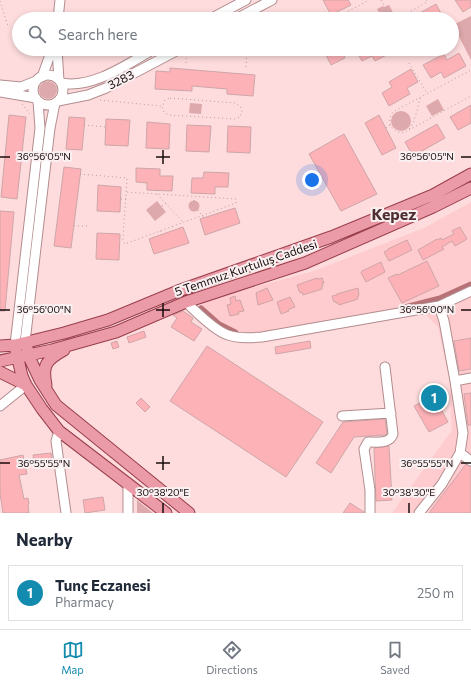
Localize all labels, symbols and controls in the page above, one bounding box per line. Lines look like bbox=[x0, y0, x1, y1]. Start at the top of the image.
search box bbox=[12, 12, 459, 56]
icon: search bbox=[26, 23, 48, 45]
text: Search here bbox=[58, 25, 137, 43]
street label: 3283 bbox=[105, 67, 136, 92]
text: 36°56'05"N bbox=[17, 150, 71, 162]
text: 36°56'05"N bbox=[400, 150, 454, 162]
your location bbox=[302, 170, 322, 190]
district label: Kepez bbox=[371, 204, 417, 223]
street label: 5 Temmuz Kurtuluş Caddesi bbox=[173, 236, 319, 298]
text: 36°56'00"N bbox=[17, 303, 71, 315]
text: 36°56'00"N bbox=[400, 303, 454, 315]
pin: 1 bbox=[421, 383, 447, 413]
text: 36°55'55"N bbox=[18, 457, 70, 469]
text: 36°55'55"N bbox=[401, 457, 453, 469]
text: 30°38'20"E bbox=[137, 486, 189, 498]
text: 30°38'30"E bbox=[383, 486, 435, 498]
text: Nearby bbox=[16, 529, 73, 550]
text: Tunç Eczanesi bbox=[55, 576, 151, 594]
text: 1 bbox=[27, 585, 33, 601]
text: 250 m bbox=[417, 585, 454, 601]
text: Pharmacy bbox=[55, 594, 114, 610]
tab: Map bbox=[61, 639, 84, 676]
tab: Directions bbox=[206, 639, 258, 676]
tab: Saved bbox=[380, 639, 410, 676]

